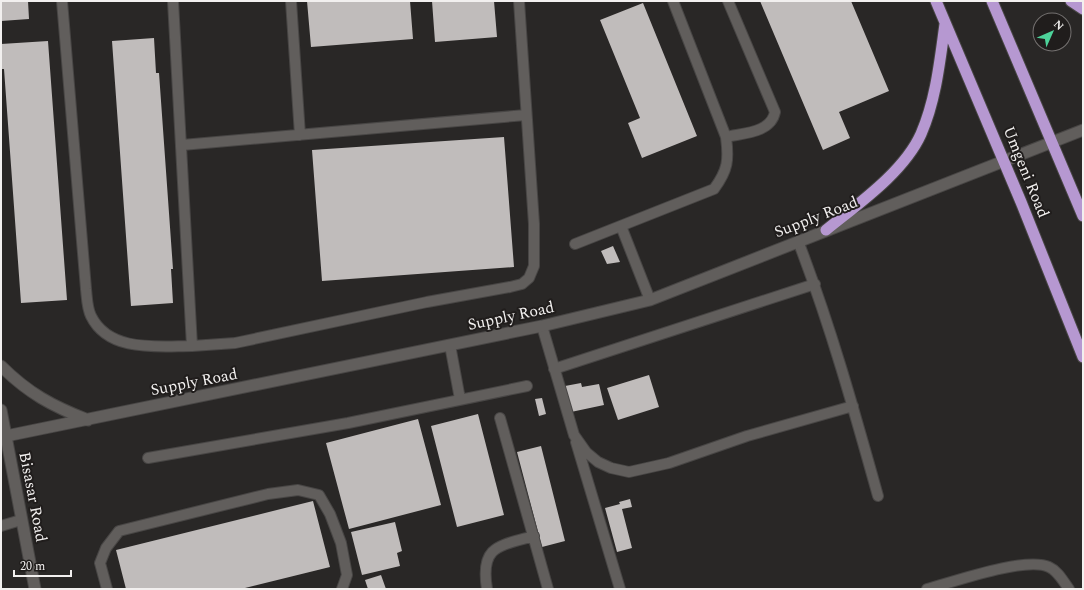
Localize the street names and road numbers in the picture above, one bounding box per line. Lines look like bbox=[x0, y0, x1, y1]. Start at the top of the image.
street label: Umgeni Road bbox=[997, 123, 1055, 221]
street label: Supply Road bbox=[771, 190, 861, 244]
street label: Supply Road bbox=[465, 295, 557, 337]
street label: Supply Road bbox=[148, 362, 240, 402]
street label: Bisasar Road bbox=[12, 450, 54, 544]

